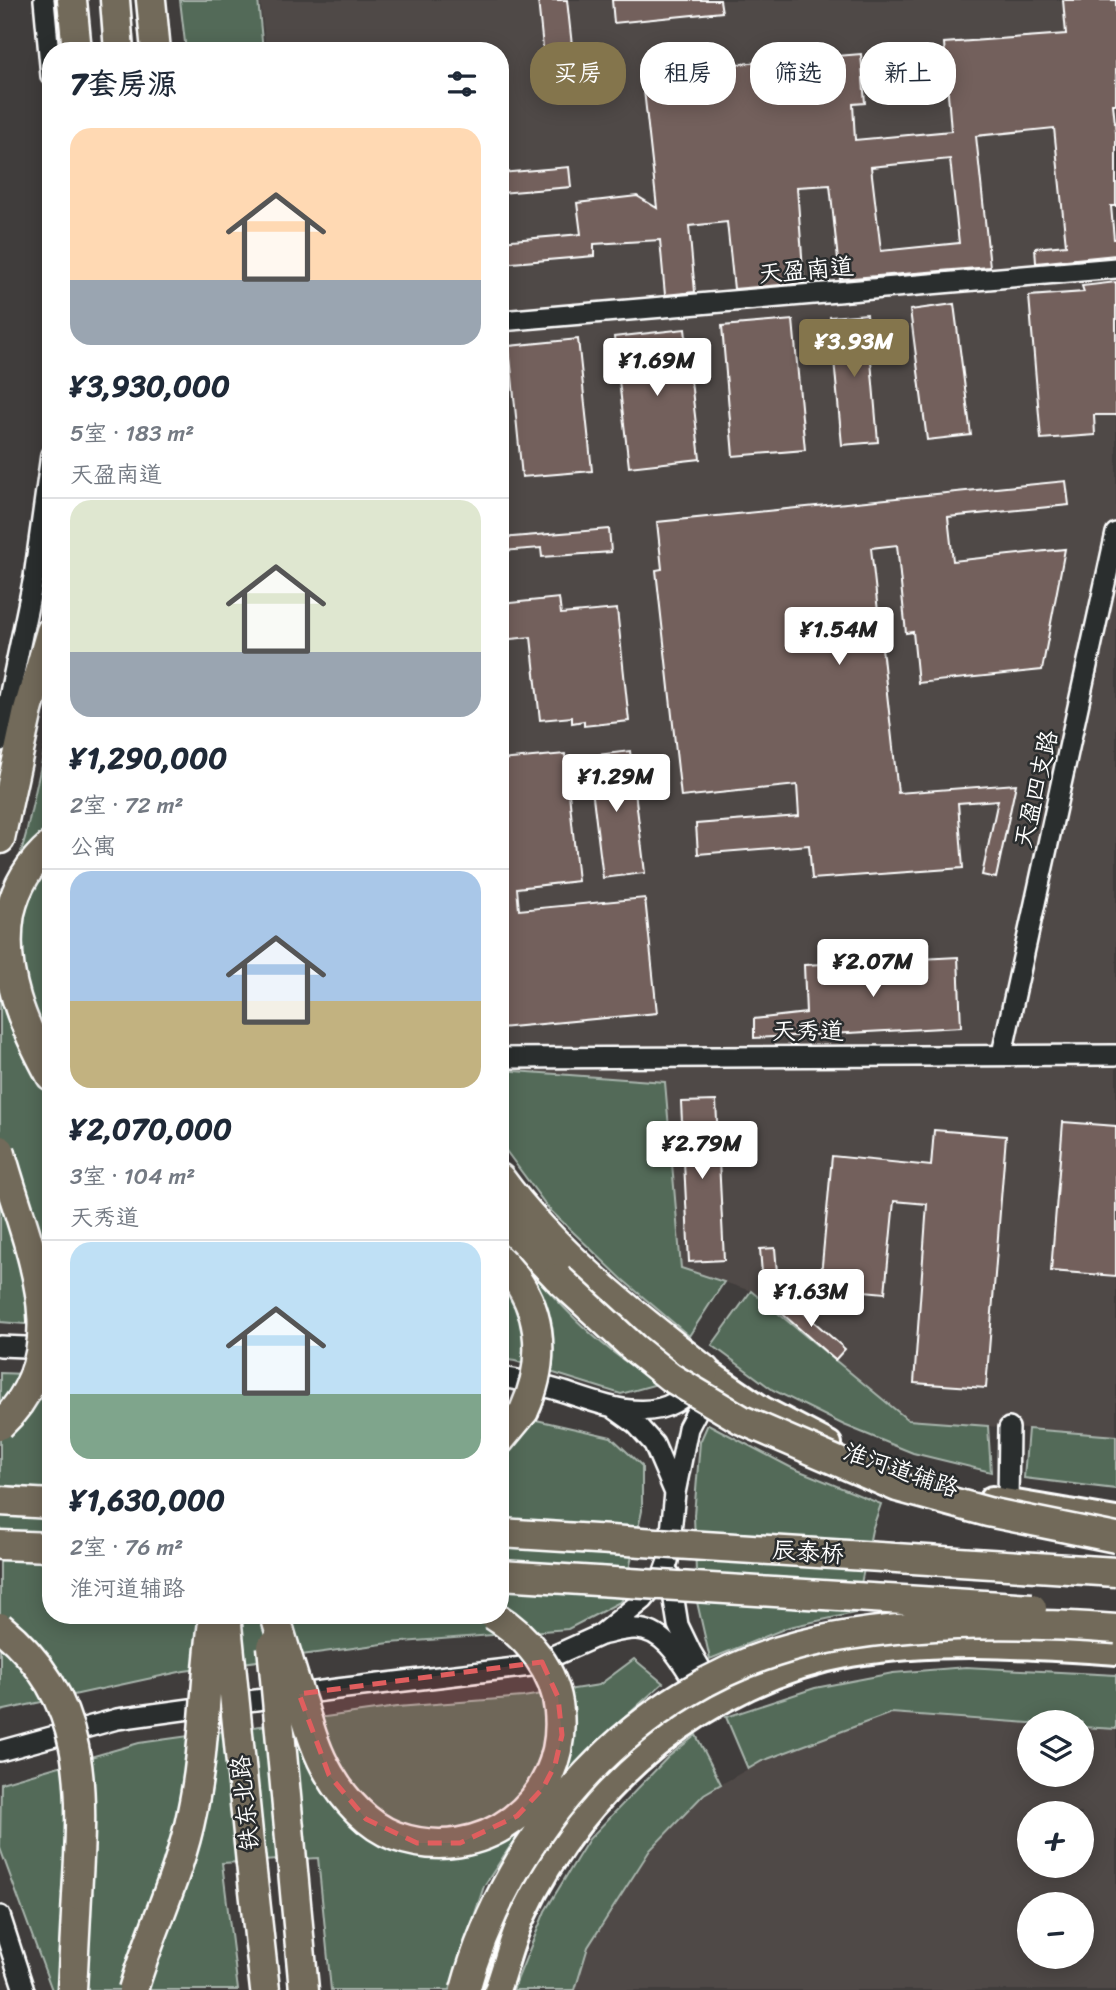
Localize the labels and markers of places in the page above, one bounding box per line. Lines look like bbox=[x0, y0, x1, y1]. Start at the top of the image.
pin: ¥3.93M bbox=[797, 320, 911, 379]
pin: ¥1.69M bbox=[600, 338, 714, 398]
pin: ¥1.54M bbox=[782, 608, 896, 667]
pin: ¥1.29M bbox=[559, 754, 673, 814]
pin: ¥2.07M bbox=[816, 940, 930, 999]
pin: ¥2.79M bbox=[645, 1122, 759, 1181]
pin: ¥1.63M bbox=[754, 1270, 868, 1329]

